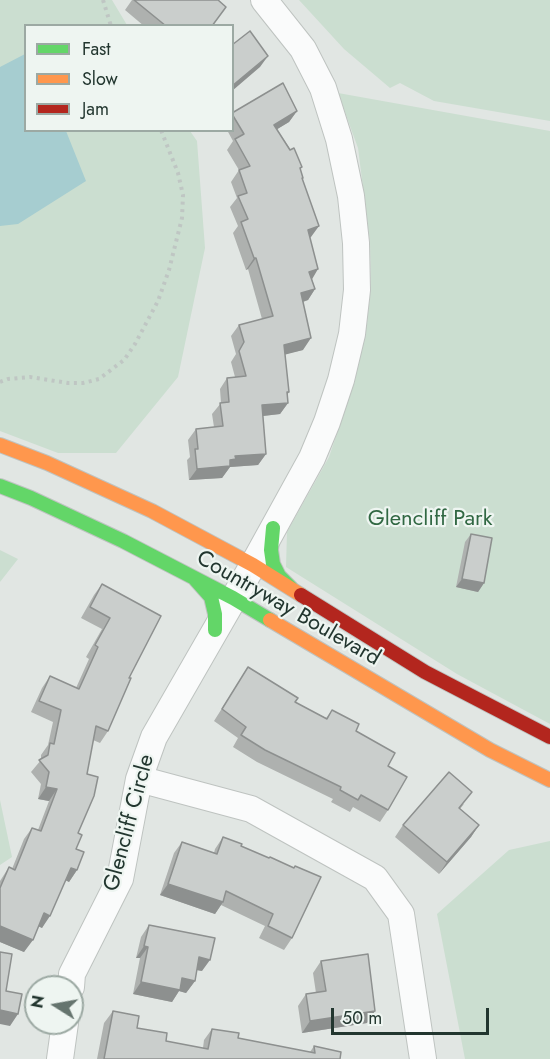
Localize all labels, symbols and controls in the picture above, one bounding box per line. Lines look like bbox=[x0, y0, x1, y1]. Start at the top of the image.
legend bbox=[24, 24, 234, 132]
text: Fast bbox=[82, 36, 111, 62]
text: Slow bbox=[82, 66, 118, 92]
text: Jam bbox=[82, 96, 109, 122]
park label: Glencliff Park bbox=[368, 507, 492, 533]
street label: Countryway Boulevard bbox=[191, 546, 385, 672]
street label: Glencliff Circle bbox=[99, 752, 161, 894]
north arrow bbox=[24, 975, 84, 1035]
text: N bbox=[25, 993, 50, 1010]
scale bar bbox=[334, 996, 492, 1034]
text: 50 m bbox=[342, 1005, 382, 1031]

